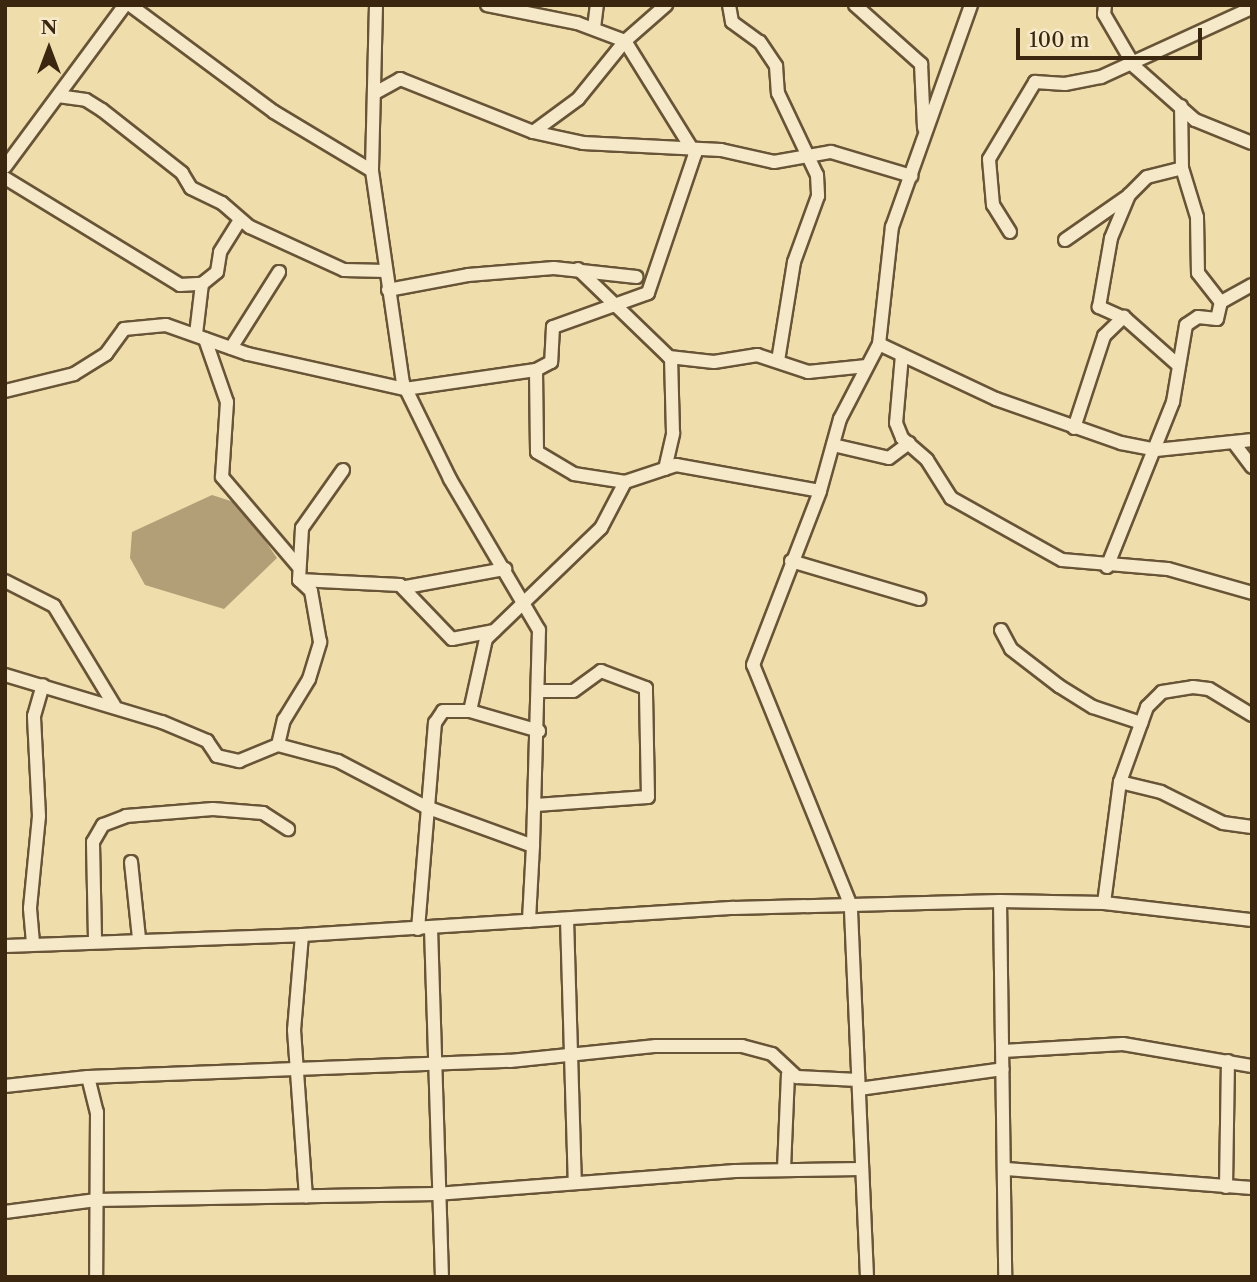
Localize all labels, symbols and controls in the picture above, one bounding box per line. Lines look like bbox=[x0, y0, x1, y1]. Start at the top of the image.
north arrow bbox=[14, 14, 84, 84]
scale bar bbox=[1019, 14, 1204, 58]
text: N bbox=[41, 16, 57, 39]
text: 100 m bbox=[1029, 27, 1090, 52]

